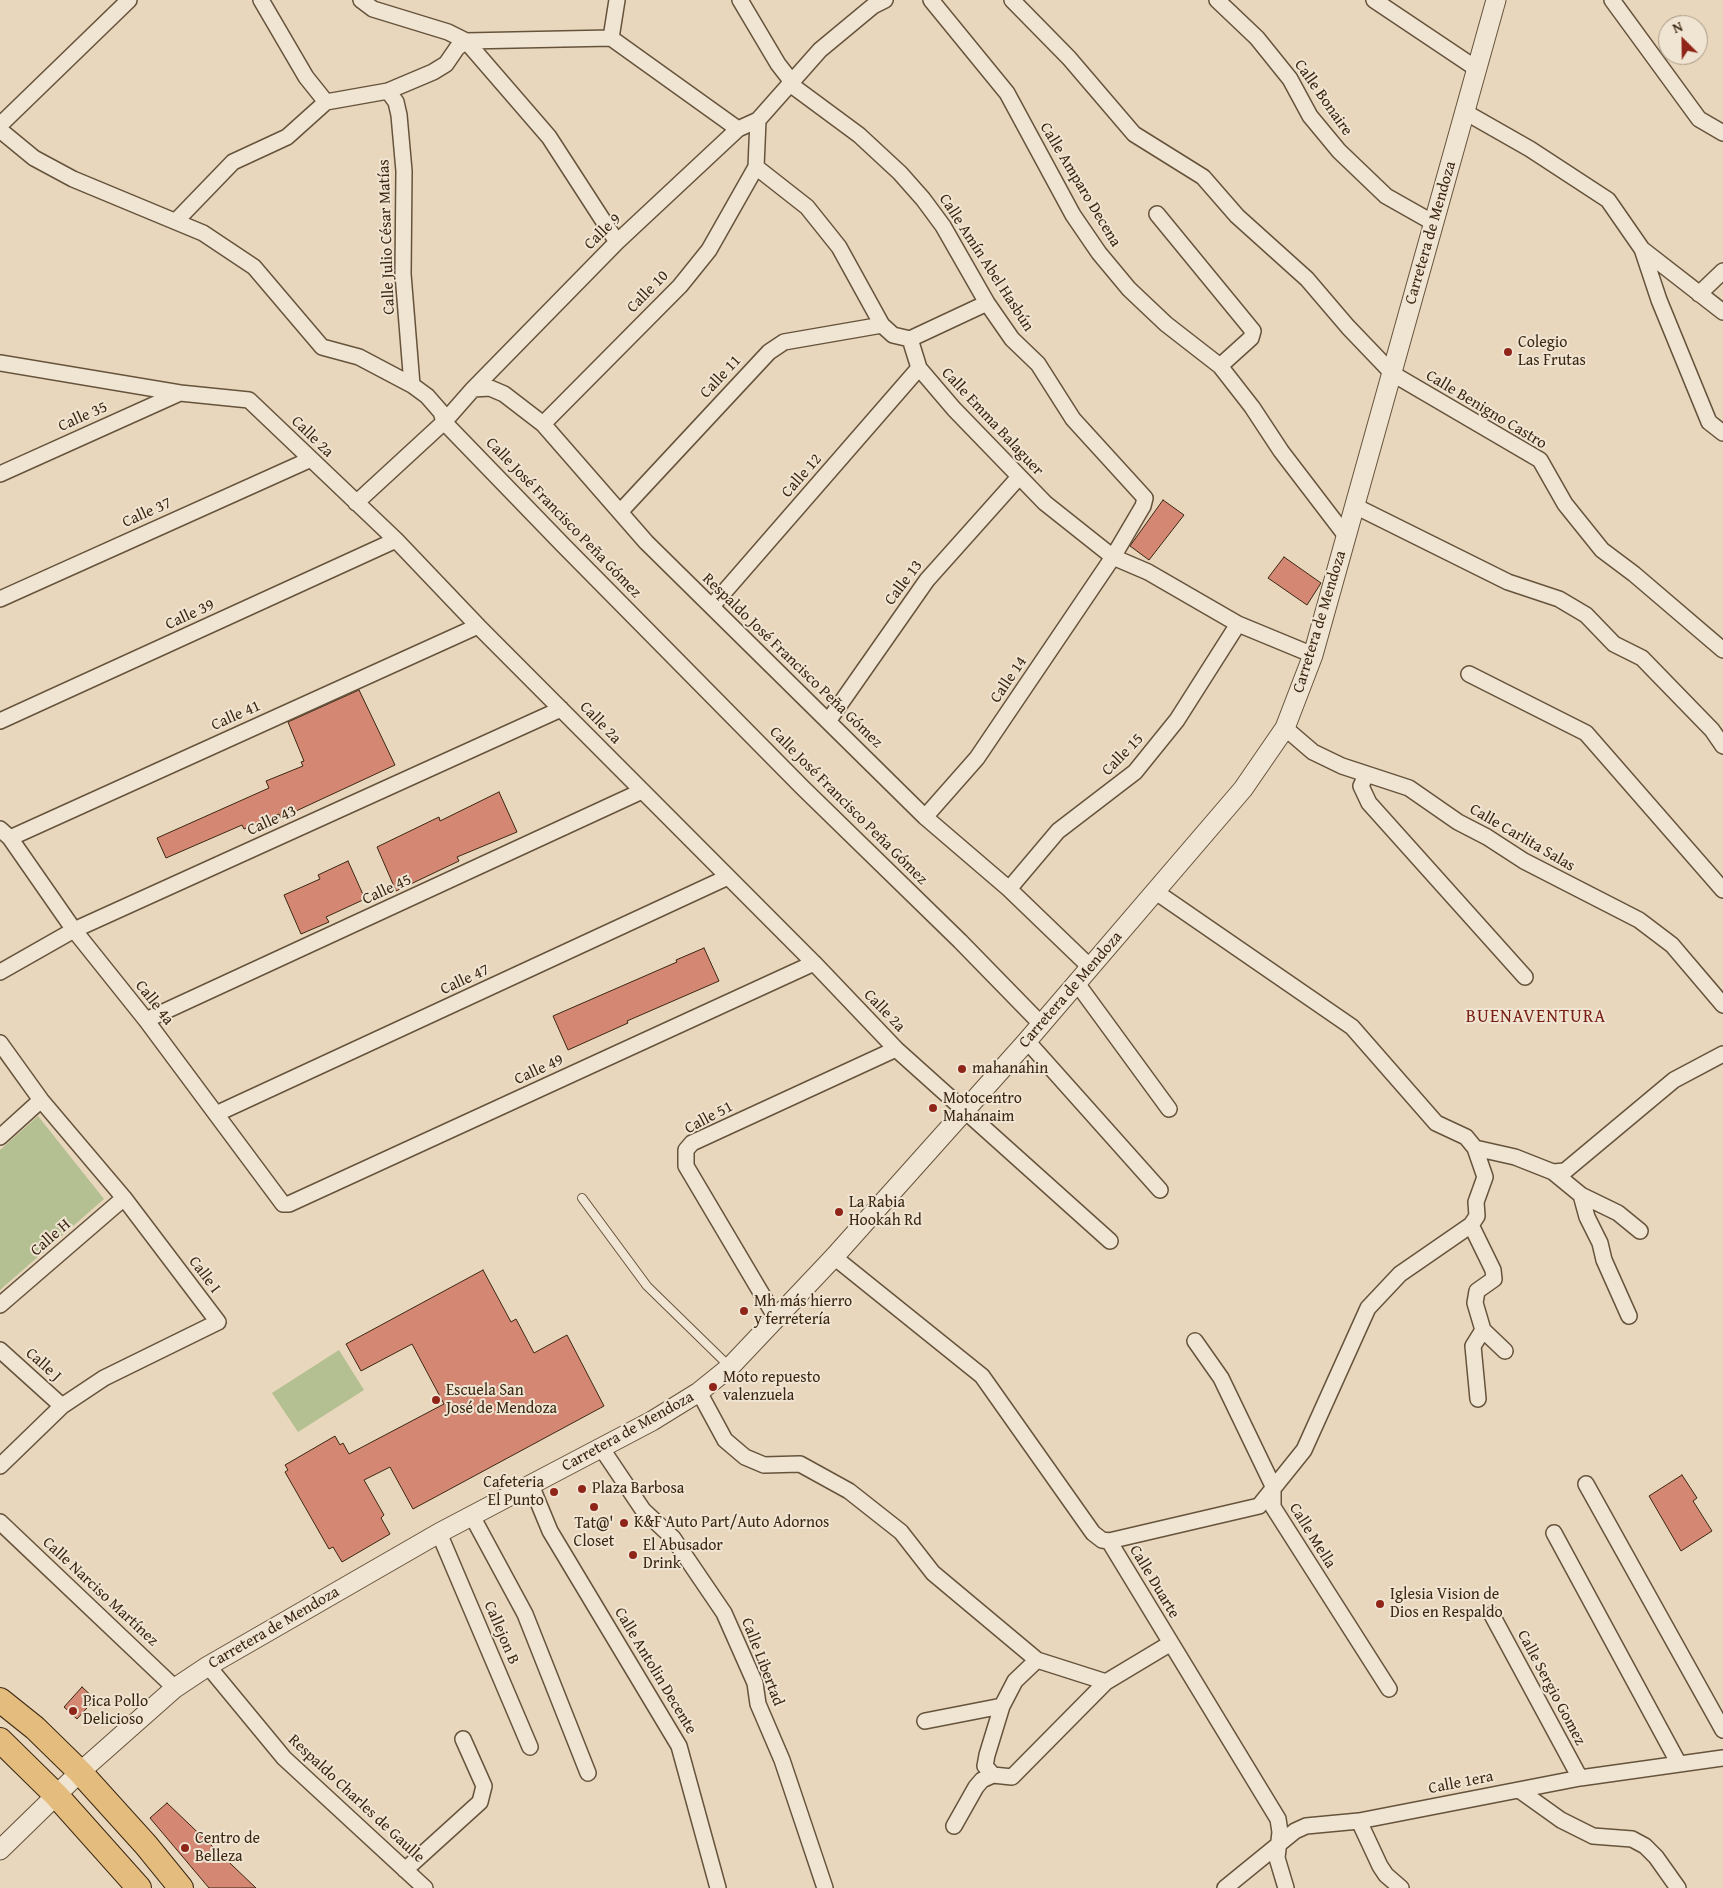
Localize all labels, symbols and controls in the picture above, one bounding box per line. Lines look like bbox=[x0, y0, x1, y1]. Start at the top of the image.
north arrow bbox=[1658, 15, 1708, 65]
text: N bbox=[1669, 16, 1686, 38]
street label: Calle Bonaire bbox=[1290, 56, 1356, 140]
street label: Calle Amparo Decena bbox=[1035, 119, 1125, 251]
street label: Calle Julio César Matías bbox=[375, 159, 399, 315]
street label: Carretera de Mendoza bbox=[1401, 159, 1461, 307]
street label: Calle Amín Abel Hasbún bbox=[934, 191, 1038, 335]
street label: Calle 9 bbox=[581, 210, 625, 254]
street label: Calle 10 bbox=[623, 267, 673, 317]
place label: Colegio Las Frutas bbox=[1518, 333, 1586, 371]
marker: Colegio Las Frutas bbox=[1502, 346, 1514, 358]
street label: Calle 11 bbox=[696, 352, 746, 402]
street label: Calle Emma Balaguer bbox=[937, 364, 1047, 480]
street label: Calle Benigno Castro bbox=[1422, 366, 1550, 454]
street label: Calle 35 bbox=[55, 398, 111, 436]
street label: Calle 2a bbox=[287, 412, 337, 462]
street label: Calle José Francisco Peña Gómez bbox=[481, 434, 645, 602]
street label: Calle 12 bbox=[778, 450, 826, 502]
street label: Calle 37 bbox=[119, 494, 175, 532]
street label: Carretera de Mendoza bbox=[1289, 549, 1351, 695]
street label: Calle 13 bbox=[881, 557, 927, 609]
street label: Respaldo José Francisco Peña Gómez bbox=[698, 570, 886, 752]
street label: Calle 39 bbox=[163, 595, 217, 635]
street label: Calle 14 bbox=[987, 653, 1031, 707]
street label: Calle 41 bbox=[208, 697, 264, 735]
street label: Calle 2a bbox=[575, 698, 625, 748]
street label: Calle José Francisco Peña Gómez bbox=[765, 723, 931, 889]
street label: Calle 15 bbox=[1098, 730, 1148, 780]
street label: Calle Carlita Salas bbox=[1466, 800, 1578, 876]
street label: Calle 43 bbox=[244, 802, 300, 840]
street label: Calle 45 bbox=[360, 870, 414, 910]
street label: Carretera de Mendoza bbox=[1015, 928, 1127, 1052]
street label: Calle 47 bbox=[438, 960, 492, 1000]
street label: Calle 4a bbox=[131, 977, 177, 1029]
street label: Calle 2a bbox=[859, 986, 909, 1036]
district label: BUENAVENTURA bbox=[1464, 1006, 1608, 1028]
street label: Calle 49 bbox=[512, 1050, 566, 1090]
place label: mahanahin bbox=[972, 1059, 1048, 1079]
marker: mahanahin bbox=[956, 1063, 968, 1075]
place label: Motocentro Mahanaim bbox=[943, 1089, 1022, 1127]
street label: Calle 51 bbox=[682, 1097, 736, 1139]
marker: Motocentro Mahanaim bbox=[927, 1102, 939, 1114]
place label: La Rabia Hookah Rd bbox=[849, 1193, 922, 1231]
marker: La Rabia Hookah Rd bbox=[833, 1206, 845, 1218]
street label: Calle H bbox=[27, 1215, 75, 1261]
street label: Calle I bbox=[184, 1253, 224, 1297]
place label: Mh más hierro y ferretería bbox=[754, 1292, 852, 1330]
marker: Mh más hierro y ferretería bbox=[738, 1305, 750, 1317]
street label: Calle J bbox=[21, 1344, 65, 1386]
place label: Moto repuesto valenzuela bbox=[723, 1368, 820, 1406]
place label: Escuela San José de Mendoza bbox=[446, 1381, 557, 1419]
marker: Moto repuesto valenzuela bbox=[707, 1381, 719, 1393]
street label: Carretera de Mendoza bbox=[559, 1388, 697, 1476]
marker: Escuela San José de Mendoza bbox=[430, 1394, 442, 1406]
place label: Cafeteria El Punto bbox=[483, 1473, 544, 1511]
place label: Plaza Barbosa bbox=[592, 1479, 684, 1499]
marker: Plaza Barbosa bbox=[576, 1483, 588, 1495]
marker: Cafeteria El Punto bbox=[548, 1486, 560, 1498]
street label: Calle Mella bbox=[1284, 1500, 1340, 1572]
marker: Tat@' Closet bbox=[588, 1501, 600, 1513]
place label: K&F Auto Part/Auto Adornos bbox=[634, 1513, 829, 1533]
place label: Tat@' Closet bbox=[574, 1514, 614, 1552]
marker: K&F Auto Part/Auto Adornos bbox=[618, 1517, 630, 1529]
street label: Calle Narciso Martínez bbox=[38, 1533, 162, 1651]
place label: El Abusador Drink bbox=[643, 1536, 723, 1574]
street label: Calle Duarte bbox=[1125, 1542, 1183, 1622]
marker: El Abusador Drink bbox=[627, 1549, 639, 1561]
street label: Carretera de Mendoza bbox=[205, 1583, 343, 1673]
place label: Iglesia Vision de Dios en Respaldo bbox=[1390, 1585, 1503, 1623]
marker: Iglesia Vision de Dios en Respaldo bbox=[1374, 1598, 1386, 1610]
street label: Callejon B bbox=[479, 1599, 523, 1667]
street label: Calle Antolin Decente bbox=[610, 1604, 700, 1738]
street label: Calle Libertad bbox=[736, 1615, 788, 1709]
street label: Calle Sergio Gomez bbox=[1513, 1627, 1589, 1749]
place label: Pica Pollo Delicioso bbox=[83, 1692, 148, 1730]
marker: Pica Pollo Delicioso bbox=[67, 1705, 79, 1717]
street label: Respaldo Charles de Gaulle bbox=[284, 1731, 428, 1867]
street label: Calle 1era bbox=[1427, 1767, 1495, 1799]
place label: Centro de Belleza bbox=[195, 1829, 260, 1867]
marker: Centro de Belleza bbox=[179, 1842, 191, 1854]

